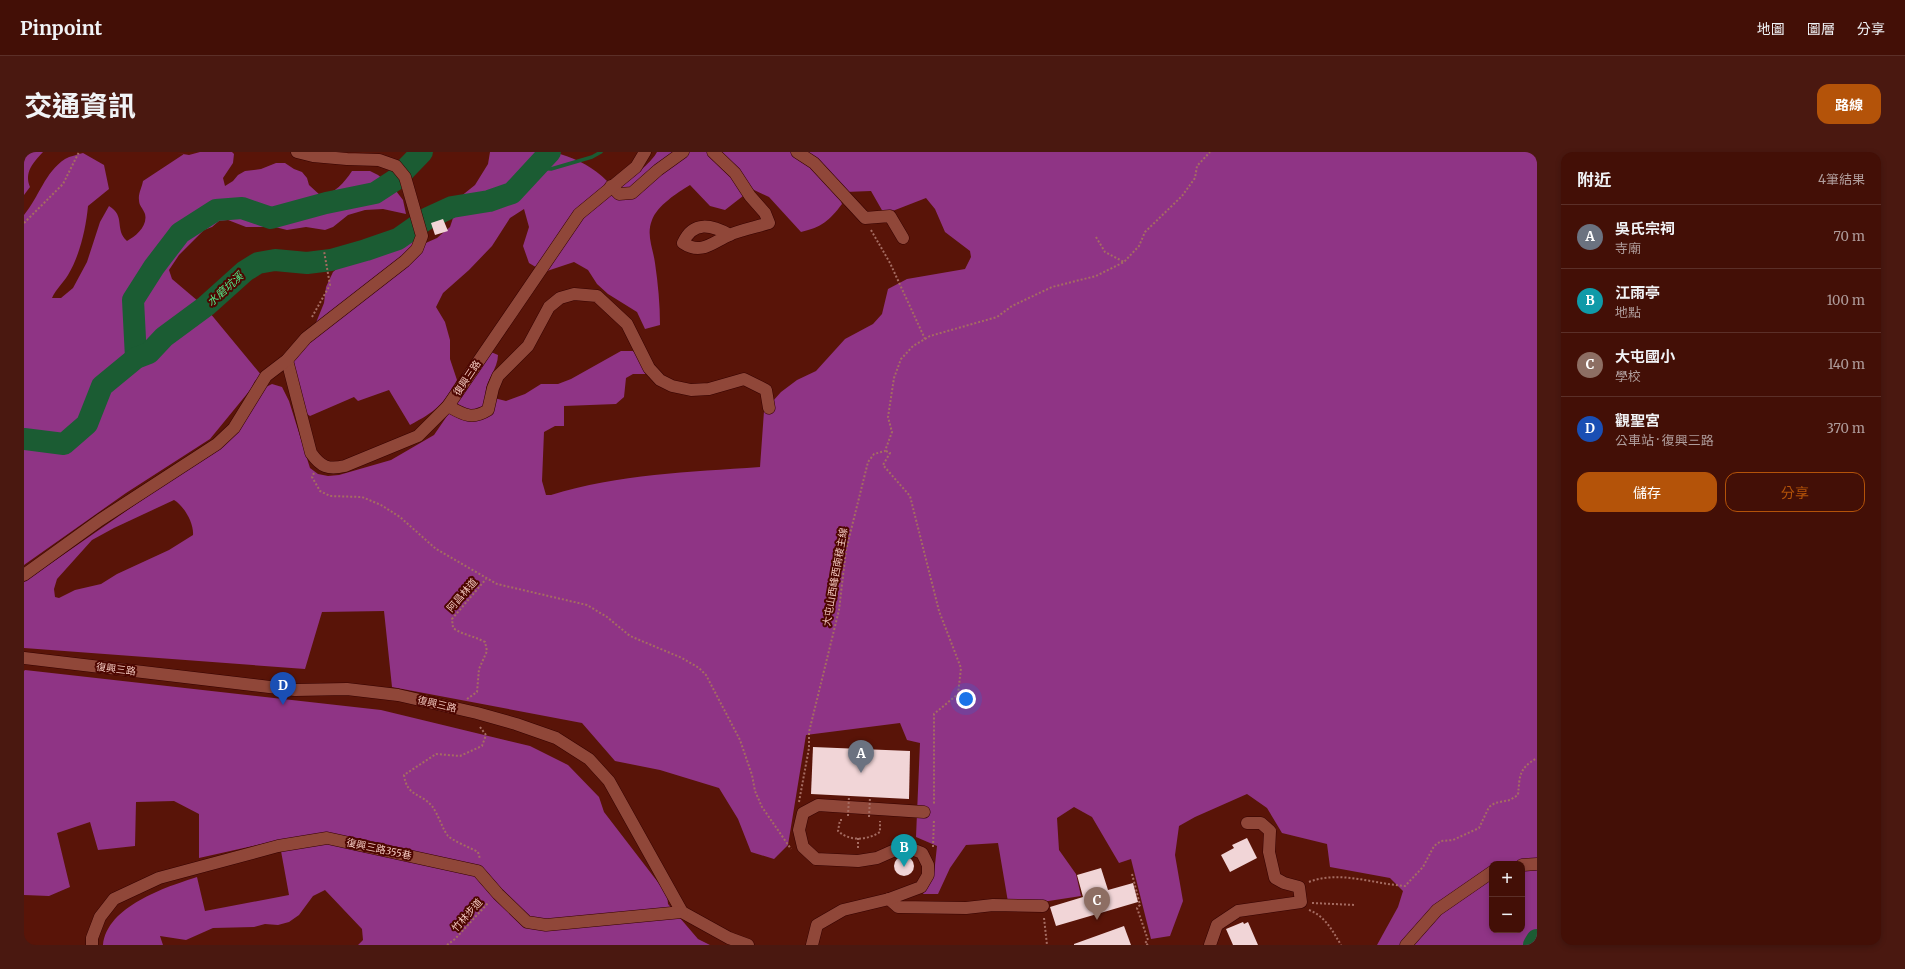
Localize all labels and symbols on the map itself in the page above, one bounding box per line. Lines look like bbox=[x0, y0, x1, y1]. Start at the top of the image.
water label: 水磨坑溪 bbox=[204, 268, 248, 309]
street label: 復興三路 bbox=[450, 358, 484, 398]
street label: 大屯山西峰西南稜主線 bbox=[820, 527, 850, 627]
street label: 阿昌林道 bbox=[444, 576, 480, 614]
street label: 復興三路 bbox=[95, 660, 137, 678]
pin: D bbox=[270, 672, 296, 705]
your location bbox=[956, 689, 976, 709]
street label: 復興三路 bbox=[416, 693, 458, 715]
pin: A bbox=[848, 740, 874, 773]
pin: B bbox=[891, 834, 917, 867]
street label: 復興三路355巷 bbox=[345, 836, 413, 862]
pin: C bbox=[1084, 887, 1110, 920]
street label: 竹林步道 bbox=[449, 896, 485, 934]

